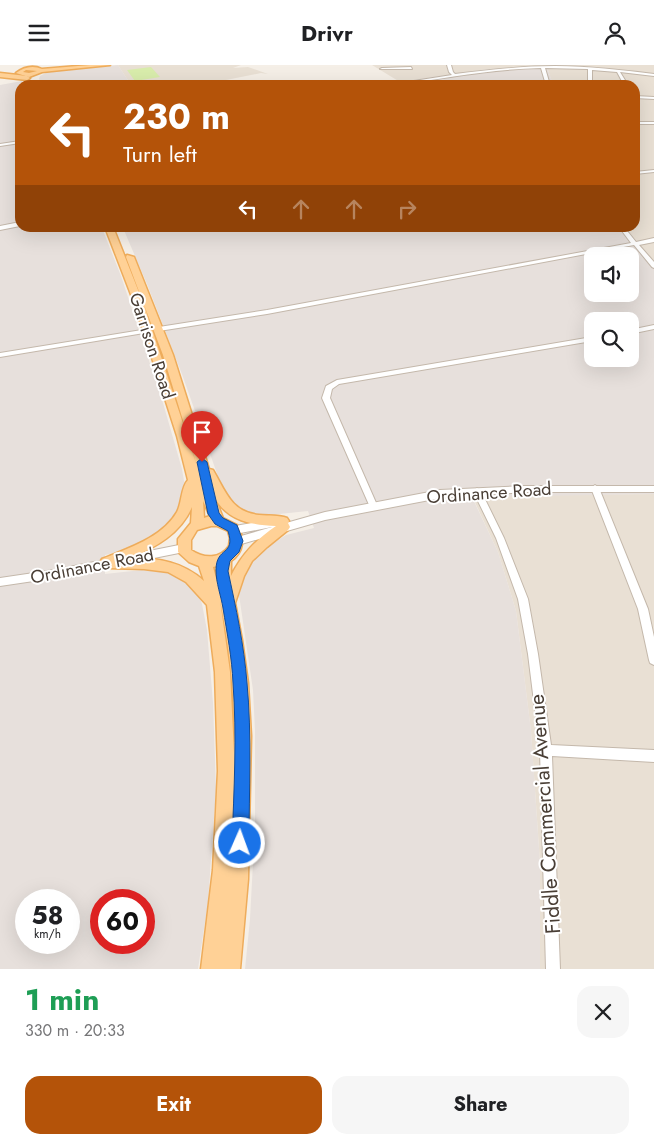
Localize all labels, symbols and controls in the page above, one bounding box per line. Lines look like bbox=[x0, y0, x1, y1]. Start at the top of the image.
text: Drivr bbox=[301, 17, 353, 49]
icon: menu bbox=[25, 19, 53, 47]
icon: person bbox=[601, 19, 629, 47]
text: 230 m bbox=[123, 92, 230, 142]
icon: left bbox=[40, 100, 105, 165]
text: Turn left bbox=[123, 138, 197, 170]
icon: left bbox=[234, 195, 262, 223]
icon: ahead bbox=[287, 195, 315, 223]
icon: ahead bbox=[340, 195, 368, 223]
icon: right bbox=[393, 195, 421, 223]
map controls bbox=[584, 247, 639, 367]
button: sound bbox=[584, 247, 639, 302]
street label: Garrison Road bbox=[123, 289, 181, 403]
button: search bbox=[584, 312, 639, 367]
pin bbox=[181, 411, 223, 462]
icon: arrive bbox=[188, 418, 216, 446]
street label: Ordinance Road bbox=[426, 476, 552, 510]
street label: Ordinance Road bbox=[28, 541, 156, 591]
street label: Fiddle Commercial Avenue bbox=[522, 693, 568, 935]
position arrow bbox=[213, 816, 265, 868]
speed limit sign: 60 bbox=[90, 889, 155, 954]
text: 58 bbox=[32, 897, 63, 933]
text: km/h bbox=[34, 925, 61, 943]
text: 1 min bbox=[25, 978, 99, 1021]
button: close bbox=[577, 986, 629, 1038]
text: 330 m · 20:33 bbox=[25, 1019, 125, 1042]
button: Exit bbox=[25, 1076, 322, 1134]
button: Share bbox=[332, 1076, 629, 1134]

